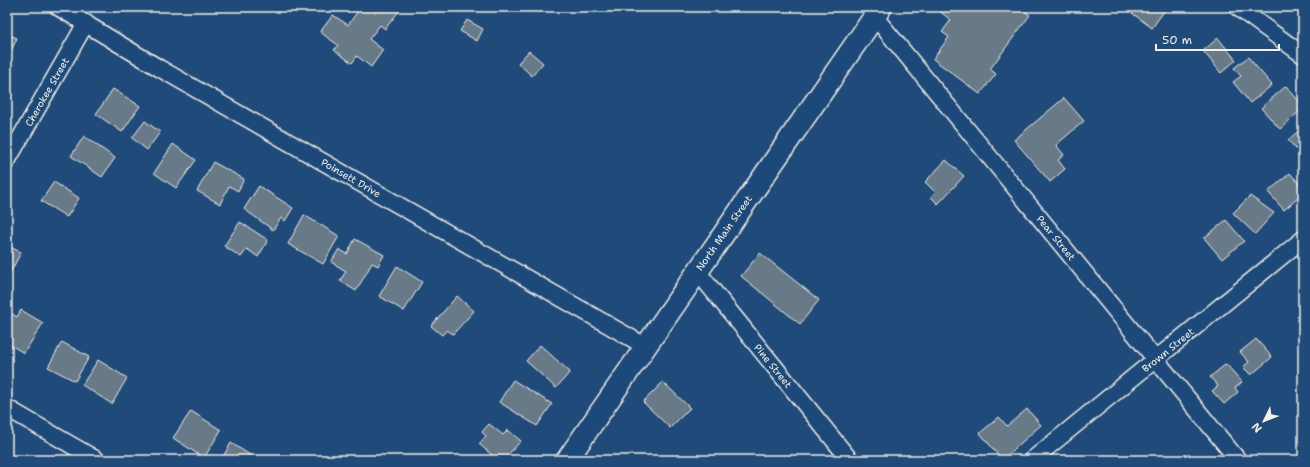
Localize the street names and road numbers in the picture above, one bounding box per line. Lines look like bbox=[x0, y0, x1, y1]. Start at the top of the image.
street label: Cherokee Street bbox=[22, 55, 72, 129]
street label: Poinsett Drive bbox=[319, 156, 384, 201]
street label: North Main Street bbox=[693, 193, 755, 273]
street label: Pear Street bbox=[1034, 213, 1078, 263]
street label: Brown Street bbox=[1139, 325, 1197, 375]
street label: Pine Street bbox=[751, 341, 795, 391]

